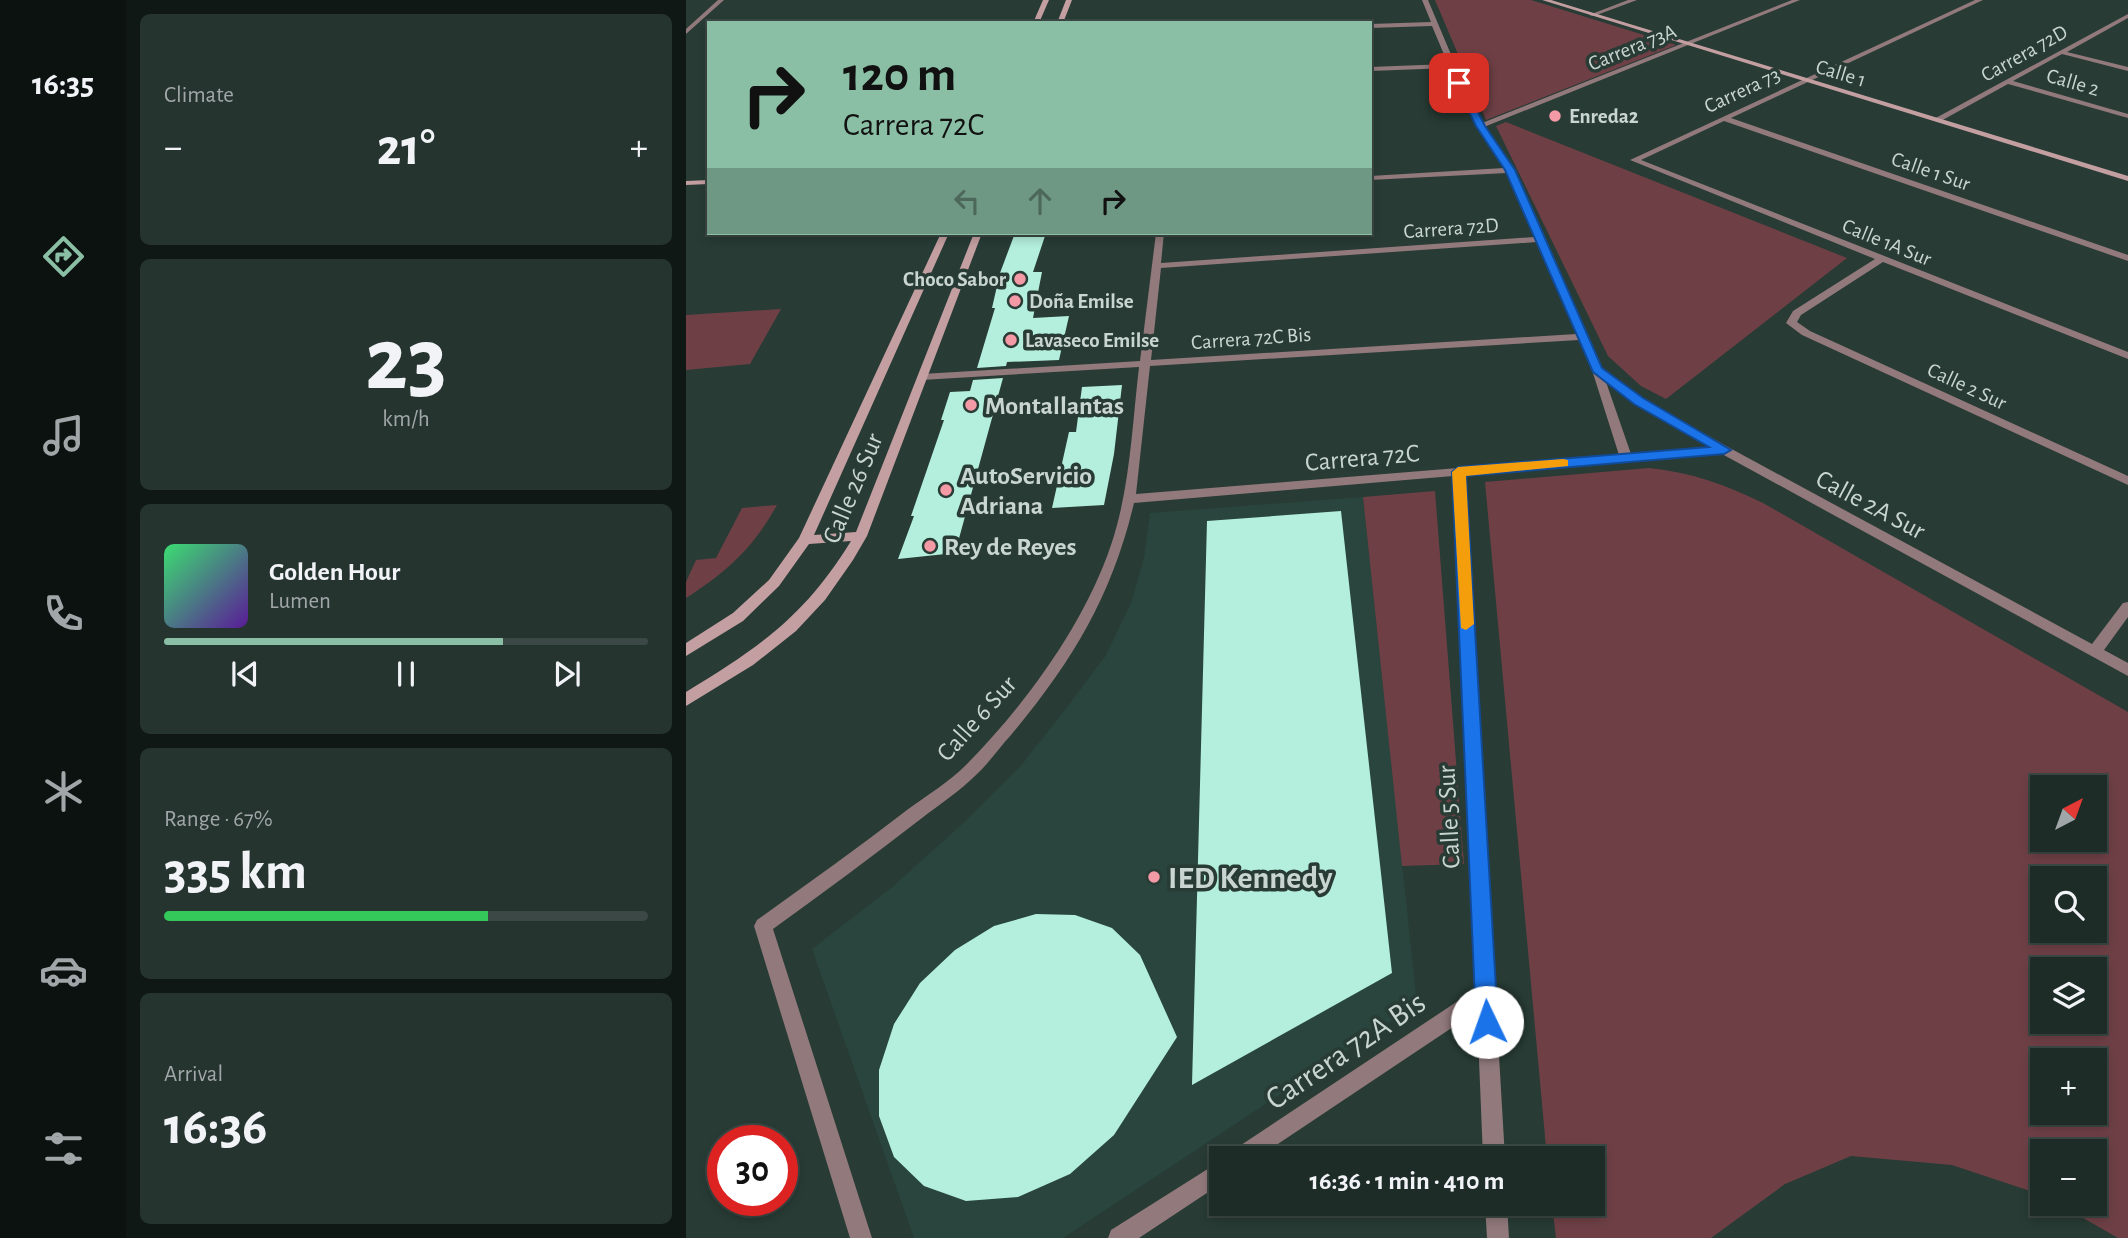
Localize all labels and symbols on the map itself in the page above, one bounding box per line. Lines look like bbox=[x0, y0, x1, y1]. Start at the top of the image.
street label: Carrera 73A bbox=[1585, 20, 1679, 75]
street label: Carrera 72D bbox=[1977, 21, 2071, 86]
pin bbox=[1429, 53, 1489, 113]
street label: Calle 1 bbox=[1813, 56, 1868, 91]
street label: Carrera 73 bbox=[1701, 64, 1783, 117]
street label: Calle 2 bbox=[2044, 65, 2102, 100]
place label: Enreda2 bbox=[1569, 106, 1639, 127]
marker: Enreda2 bbox=[1547, 108, 1563, 124]
street label: Calle 1 Sur bbox=[1889, 148, 1973, 195]
street label: Carrera 72D bbox=[1403, 215, 1499, 242]
street label: Calle 1A Sur bbox=[1839, 215, 1935, 270]
place label: Choco Sabor bbox=[903, 269, 1007, 290]
marker: Choco Sabor bbox=[1012, 271, 1028, 287]
place label: Doña Emilse bbox=[1029, 291, 1134, 312]
marker: Doña Emilse bbox=[1007, 293, 1023, 309]
street label: Carrera 72C Bis bbox=[1190, 324, 1312, 353]
place label: Lavaseco Emilse bbox=[1025, 330, 1159, 351]
marker: Lavaseco Emilse bbox=[1003, 332, 1019, 348]
street label: Calle 2 Sur bbox=[1924, 359, 2010, 414]
place label: Montallantas bbox=[985, 393, 1124, 419]
marker: Montallantas bbox=[963, 397, 979, 413]
street label: Calle 26 Sur bbox=[818, 429, 888, 547]
street label: Carrera 72C bbox=[1304, 440, 1420, 476]
place label: AutoServicio Adriana bbox=[960, 463, 1092, 519]
street label: Calle 2A Sur bbox=[1812, 465, 1930, 545]
marker: AutoServicio Adriana bbox=[938, 482, 954, 498]
place label: Rey de Reyes bbox=[944, 534, 1077, 560]
marker: Rey de Reyes bbox=[922, 538, 938, 554]
street label: Calle 6 Sur bbox=[932, 671, 1022, 766]
street label: Calle 5 Sur bbox=[1433, 764, 1465, 869]
north arrow bbox=[2030, 775, 2107, 852]
place label: IED Kennedy bbox=[1168, 862, 1333, 894]
marker: IED Kennedy bbox=[1146, 869, 1162, 885]
position arrow bbox=[1450, 985, 1524, 1059]
street label: Carrera 72A Bis bbox=[1260, 986, 1431, 1116]
speed limit sign: 30 bbox=[707, 1125, 798, 1216]

